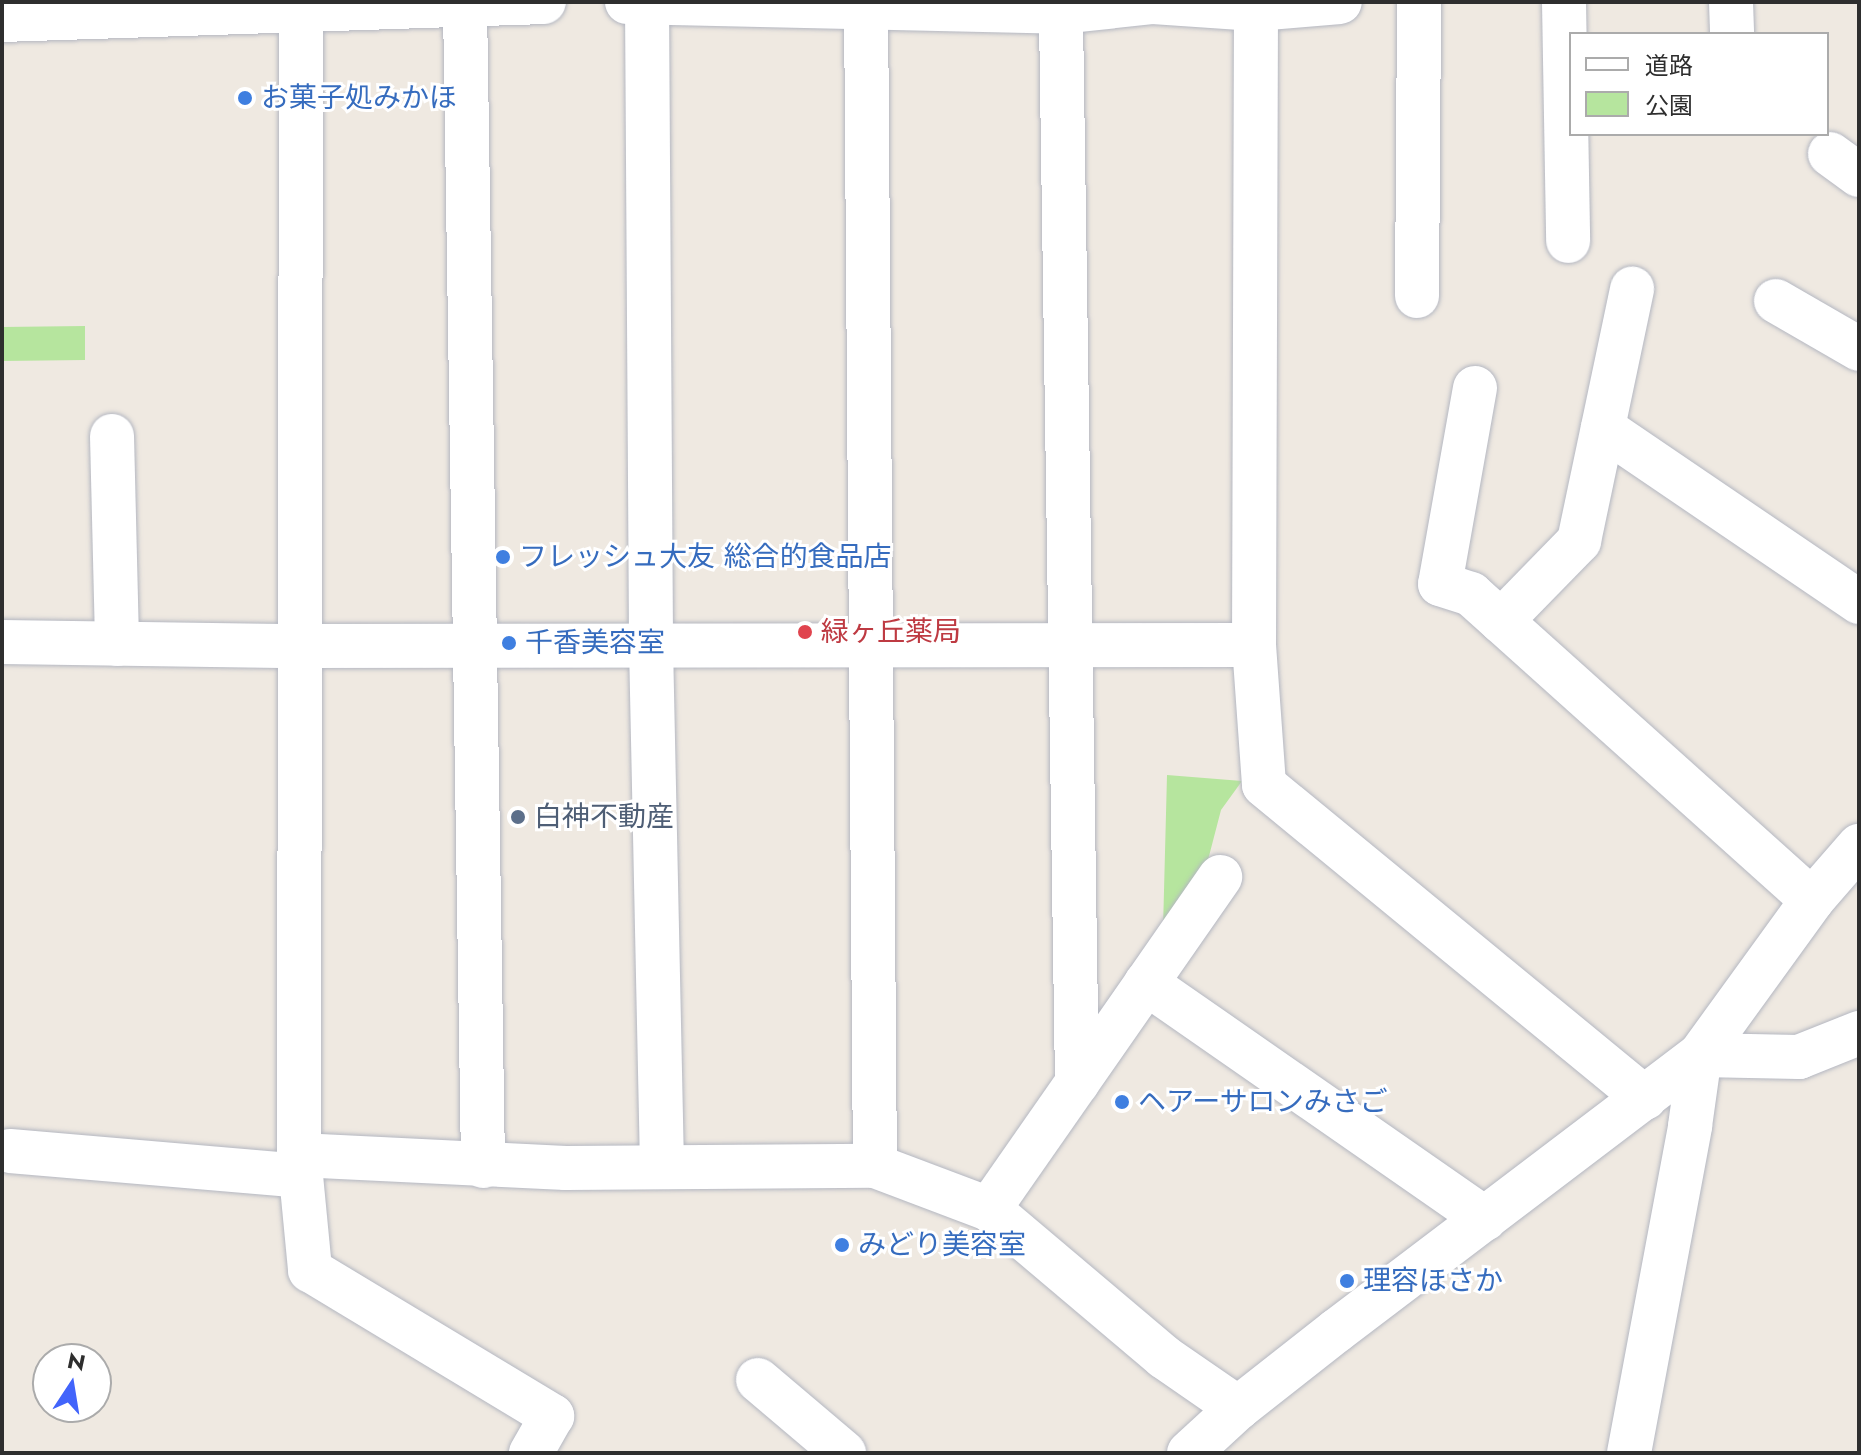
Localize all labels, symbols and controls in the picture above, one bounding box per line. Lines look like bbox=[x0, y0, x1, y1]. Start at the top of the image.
legend bbox=[1569, 32, 1829, 136]
text: 道路 bbox=[1645, 48, 1693, 83]
place label: お菓子処みかほ bbox=[261, 81, 457, 115]
text: 公園 bbox=[1645, 88, 1693, 123]
marker: お菓子処みかほ bbox=[236, 89, 254, 107]
place label: フレッシュ大友 総合的食品店 bbox=[519, 540, 891, 574]
marker: フレッシュ大友 総合的食品店 bbox=[494, 548, 512, 566]
place label: 緑ヶ丘薬局 bbox=[821, 615, 961, 649]
marker: 緑ヶ丘薬局 bbox=[796, 623, 814, 641]
place label: 千香美容室 bbox=[525, 626, 665, 660]
marker: 千香美容室 bbox=[500, 634, 518, 652]
place label: 白神不動産 bbox=[534, 800, 674, 834]
marker: 白神不動産 bbox=[509, 808, 527, 826]
place label: ヘアーサロンみさご bbox=[1138, 1085, 1388, 1119]
marker: ヘアーサロンみさご bbox=[1113, 1093, 1131, 1111]
place label: みどり美容室 bbox=[858, 1228, 1026, 1262]
marker: みどり美容室 bbox=[833, 1236, 851, 1254]
place label: 理容ほさか bbox=[1363, 1264, 1503, 1298]
marker: 理容ほさか bbox=[1338, 1272, 1356, 1290]
north arrow bbox=[32, 1343, 112, 1423]
text: N bbox=[65, 1344, 88, 1379]

